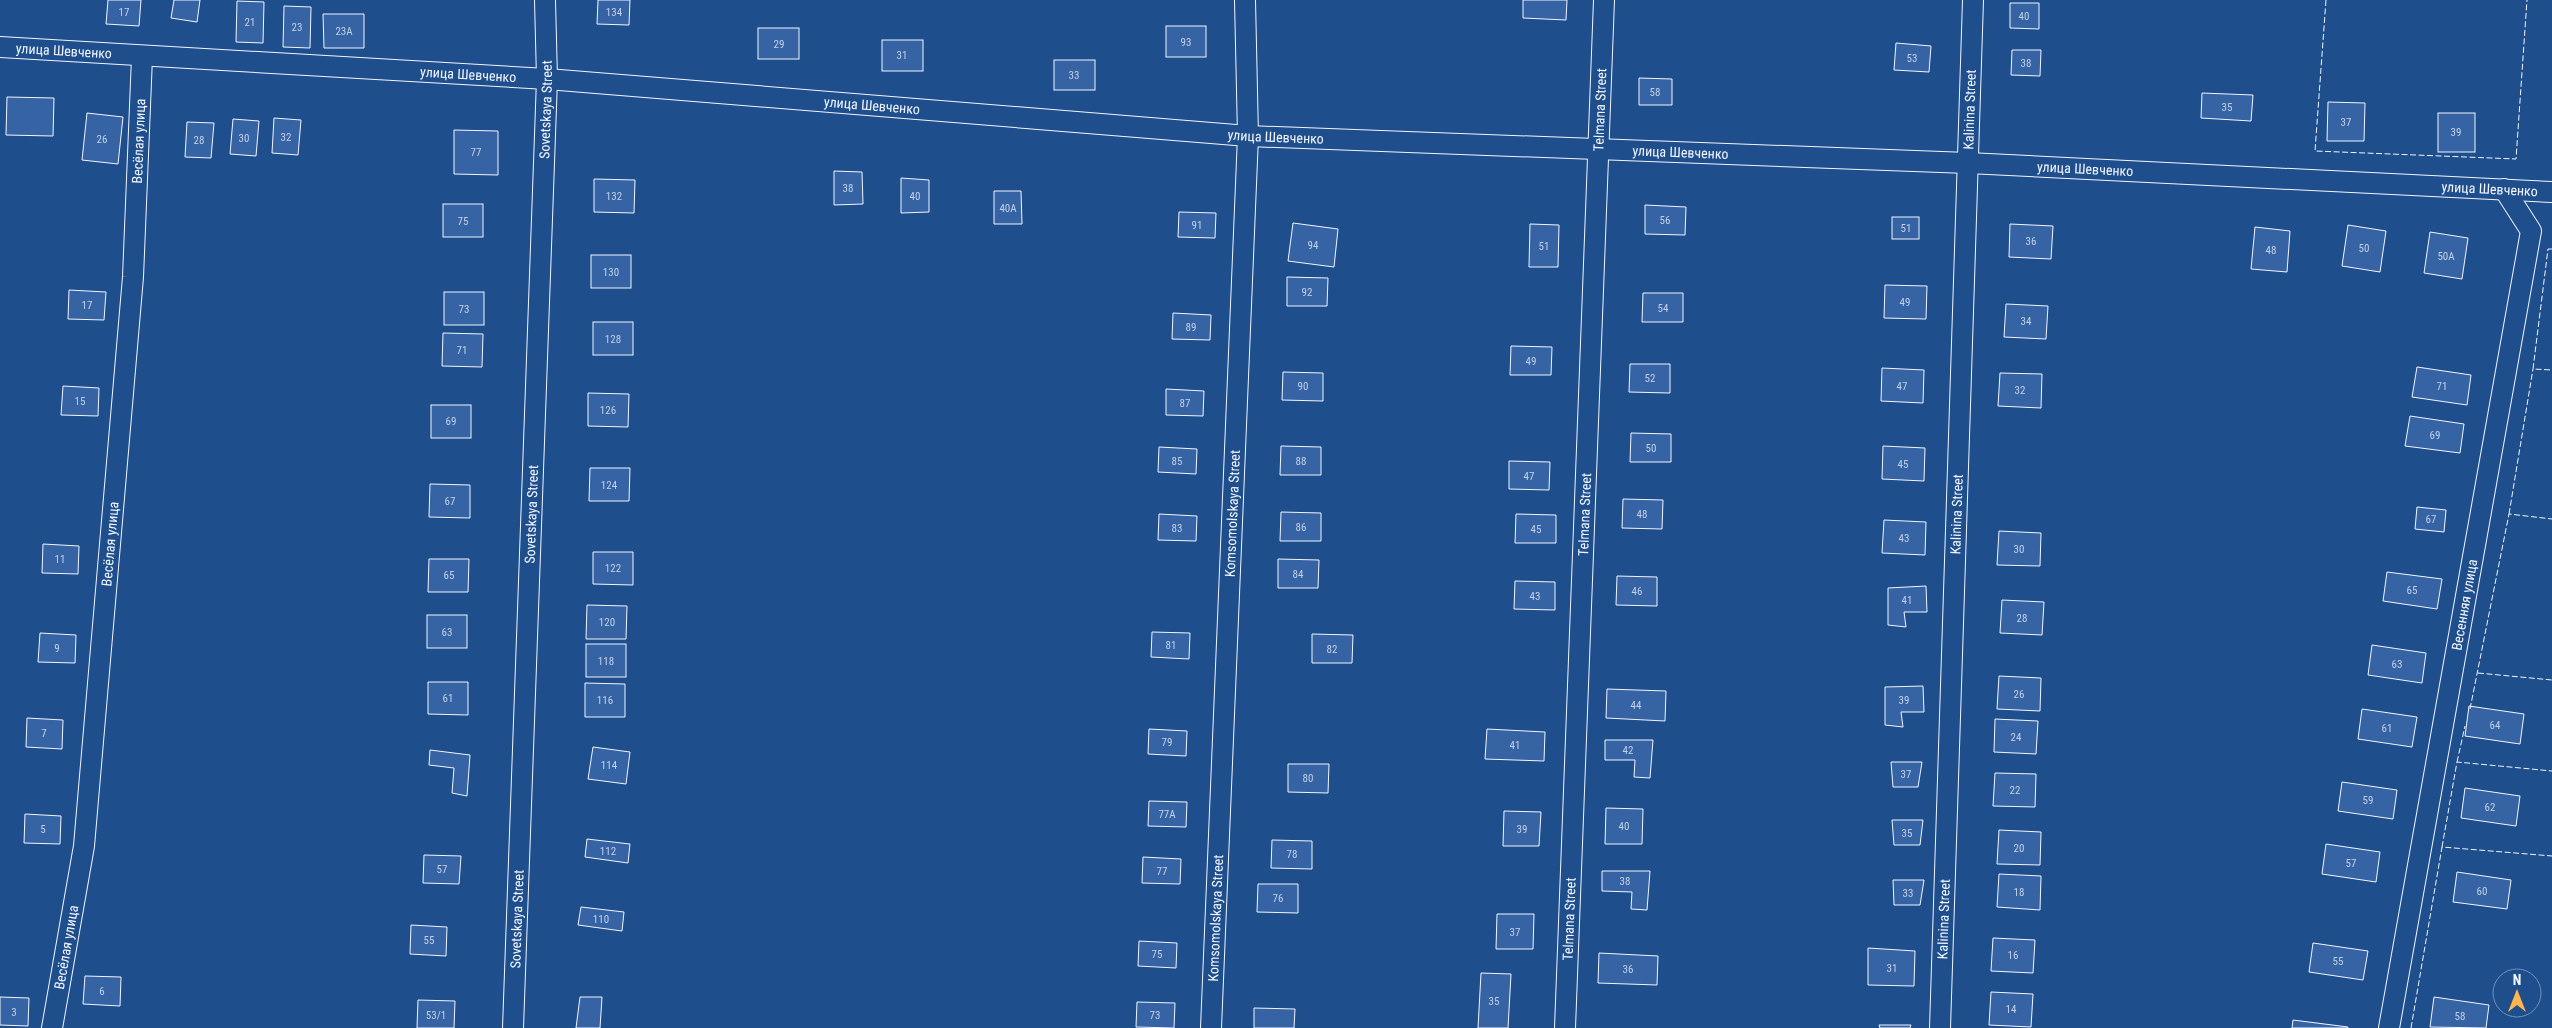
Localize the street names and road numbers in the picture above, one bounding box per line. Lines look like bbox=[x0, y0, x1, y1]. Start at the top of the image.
street label: улица Шевченко bbox=[15, 40, 112, 62]
street label: Sovetskaya Street bbox=[536, 60, 555, 159]
street label: улица Шевченко bbox=[420, 64, 517, 85]
street label: Telmana Street bbox=[1590, 68, 1609, 152]
street label: Kalinina Street bbox=[1960, 69, 1979, 150]
street label: улица Шевченко bbox=[823, 94, 921, 117]
street label: Весёлая улица bbox=[129, 98, 148, 184]
street label: улица Шевченко bbox=[1227, 126, 1324, 147]
street label: улица Шевченко bbox=[1632, 142, 1729, 162]
street label: улица Шевченко bbox=[2037, 158, 2134, 179]
street label: улица Шевченко bbox=[2441, 179, 2538, 199]
street label: Komsomolskaya Street bbox=[1222, 450, 1243, 577]
street label: Sovetskaya Street bbox=[522, 465, 541, 564]
street label: Telmana Street bbox=[1575, 472, 1594, 556]
street label: Kalinina Street bbox=[1947, 474, 1966, 555]
street label: Весёлая улица bbox=[98, 501, 122, 587]
street label: Весенняя улица bbox=[2448, 558, 2480, 651]
street label: Komsomolskaya Street bbox=[1205, 854, 1226, 982]
street label: Sovetskaya Street bbox=[507, 869, 527, 969]
street label: Telmana Street bbox=[1560, 877, 1579, 961]
street label: Kalinina Street bbox=[1934, 879, 1953, 959]
street label: Весёлая улица bbox=[51, 904, 81, 990]

